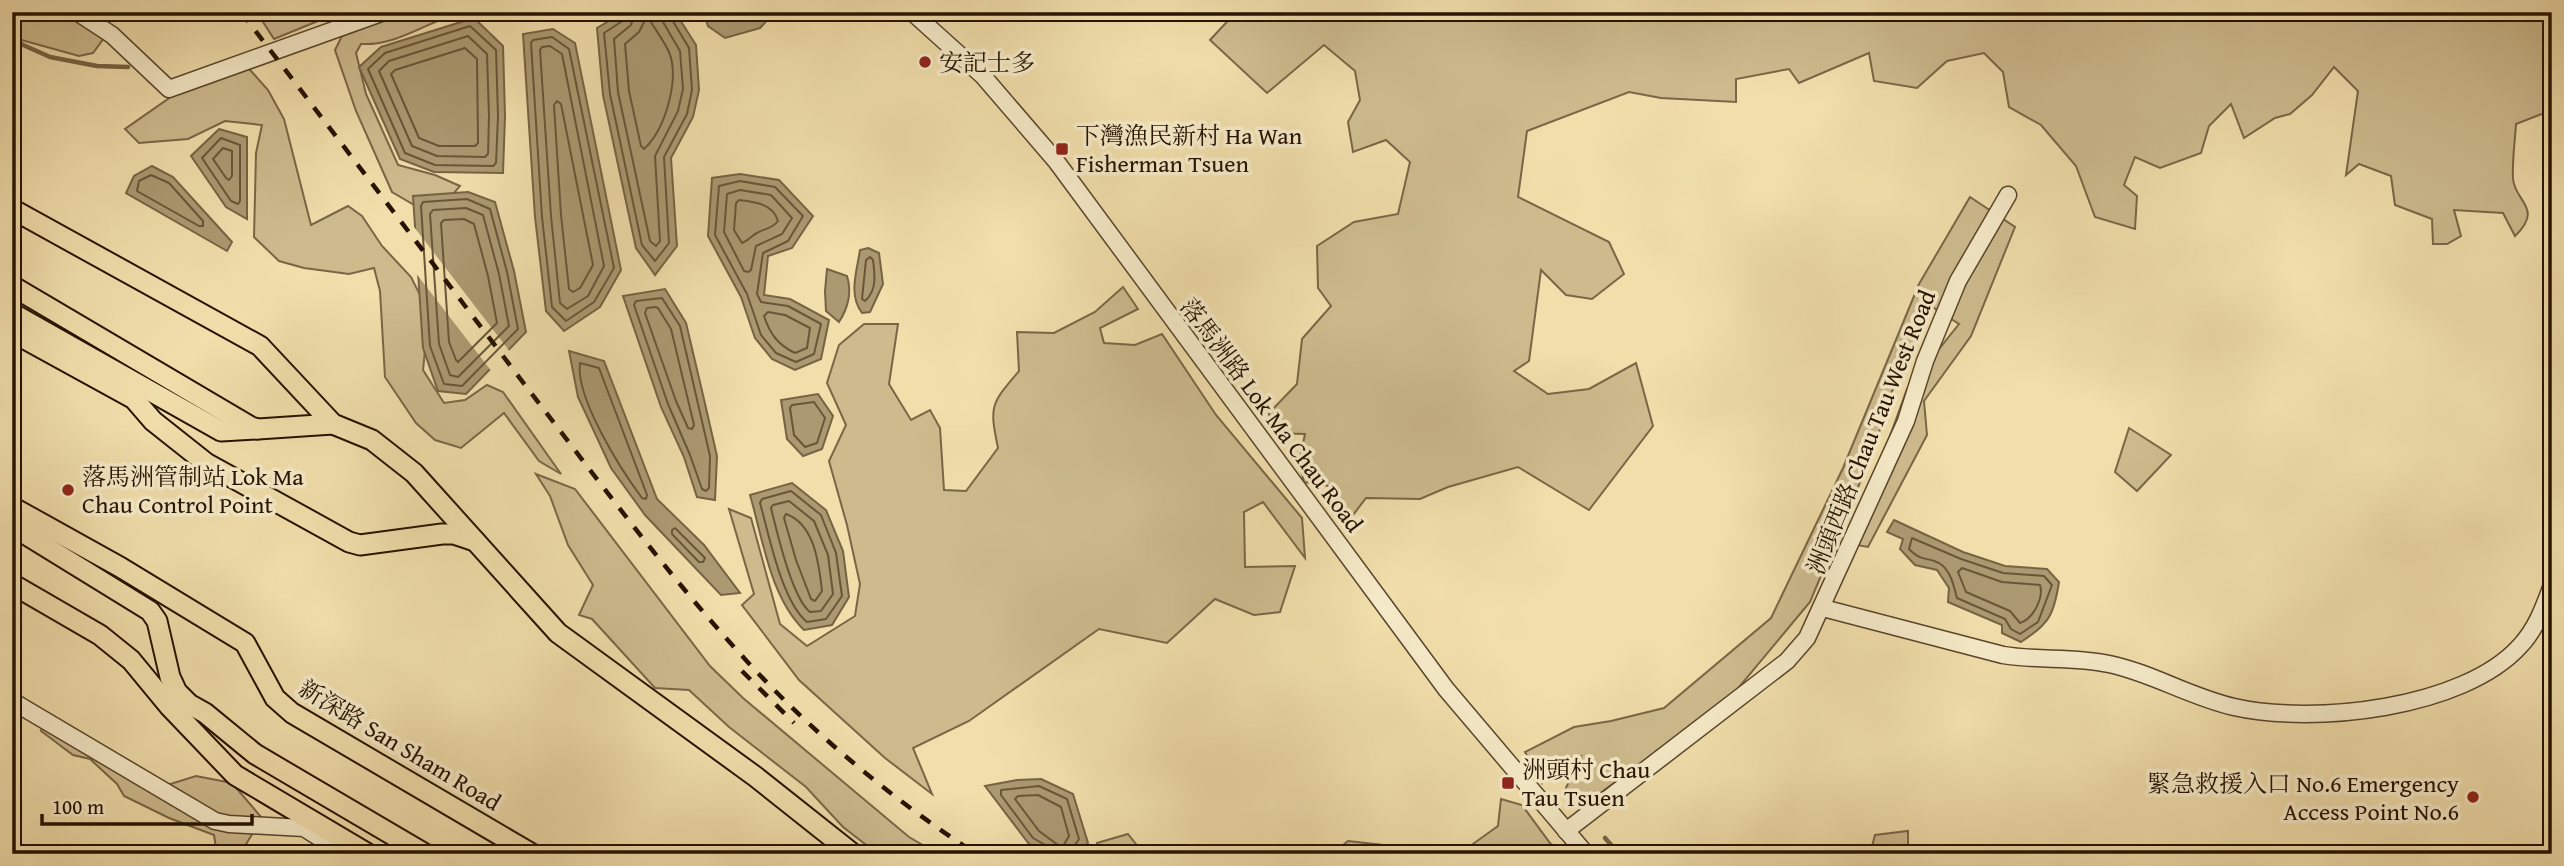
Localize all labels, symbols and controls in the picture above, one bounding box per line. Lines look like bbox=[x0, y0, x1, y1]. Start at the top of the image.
place label: 安記士多 bbox=[939, 45, 1035, 80]
marker: 安記士多 bbox=[917, 54, 933, 70]
place label: 下灣漁民新村 Ha Wan Fisherman Tsuen bbox=[1076, 118, 1303, 181]
marker: 下灣漁民新村 Ha Wan Fisherman Tsuen bbox=[1054, 141, 1070, 157]
street label: 洲頭西路 Chau Tau West Road bbox=[1798, 284, 1944, 579]
street label: 落馬洲路 Lok Ma Chau Road bbox=[1172, 291, 1372, 540]
place label: 落馬洲管制站 Lok Ma Chau Control Point bbox=[82, 459, 304, 522]
marker: 落馬洲管制站 Lok Ma Chau Control Point bbox=[60, 482, 76, 498]
street label: 新深路 San Sham Road bbox=[292, 671, 508, 820]
place label: 洲頭村 Chau Tau Tsuen bbox=[1522, 752, 1650, 815]
place label: 緊急救援入口 No.6 Emergency Access Point No.6 bbox=[2147, 766, 2459, 829]
marker: 洲頭村 Chau Tau Tsuen bbox=[1500, 775, 1516, 791]
scale bar bbox=[42, 782, 252, 826]
marker: 緊急救援入口 No.6 Emergency Access Point No.6 bbox=[2465, 789, 2481, 805]
text: 100 m bbox=[52, 791, 104, 822]

